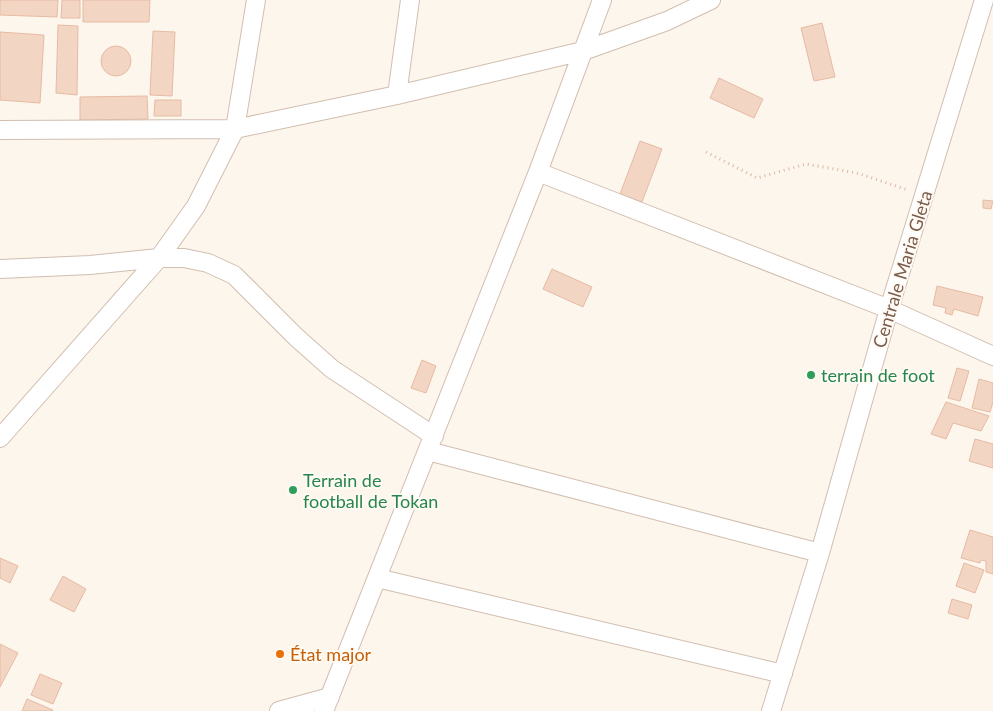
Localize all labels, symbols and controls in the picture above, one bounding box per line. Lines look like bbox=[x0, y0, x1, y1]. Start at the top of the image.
street label: Centrale Maria Gleta bbox=[868, 188, 936, 350]
place label: terrain de foot bbox=[821, 364, 935, 386]
marker: terrain de foot bbox=[805, 369, 817, 381]
place label: Terrain de football de Tokan bbox=[303, 469, 438, 512]
marker: Terrain de football de Tokan bbox=[287, 484, 299, 496]
place label: État major bbox=[290, 643, 372, 665]
marker: État major bbox=[274, 648, 286, 660]

